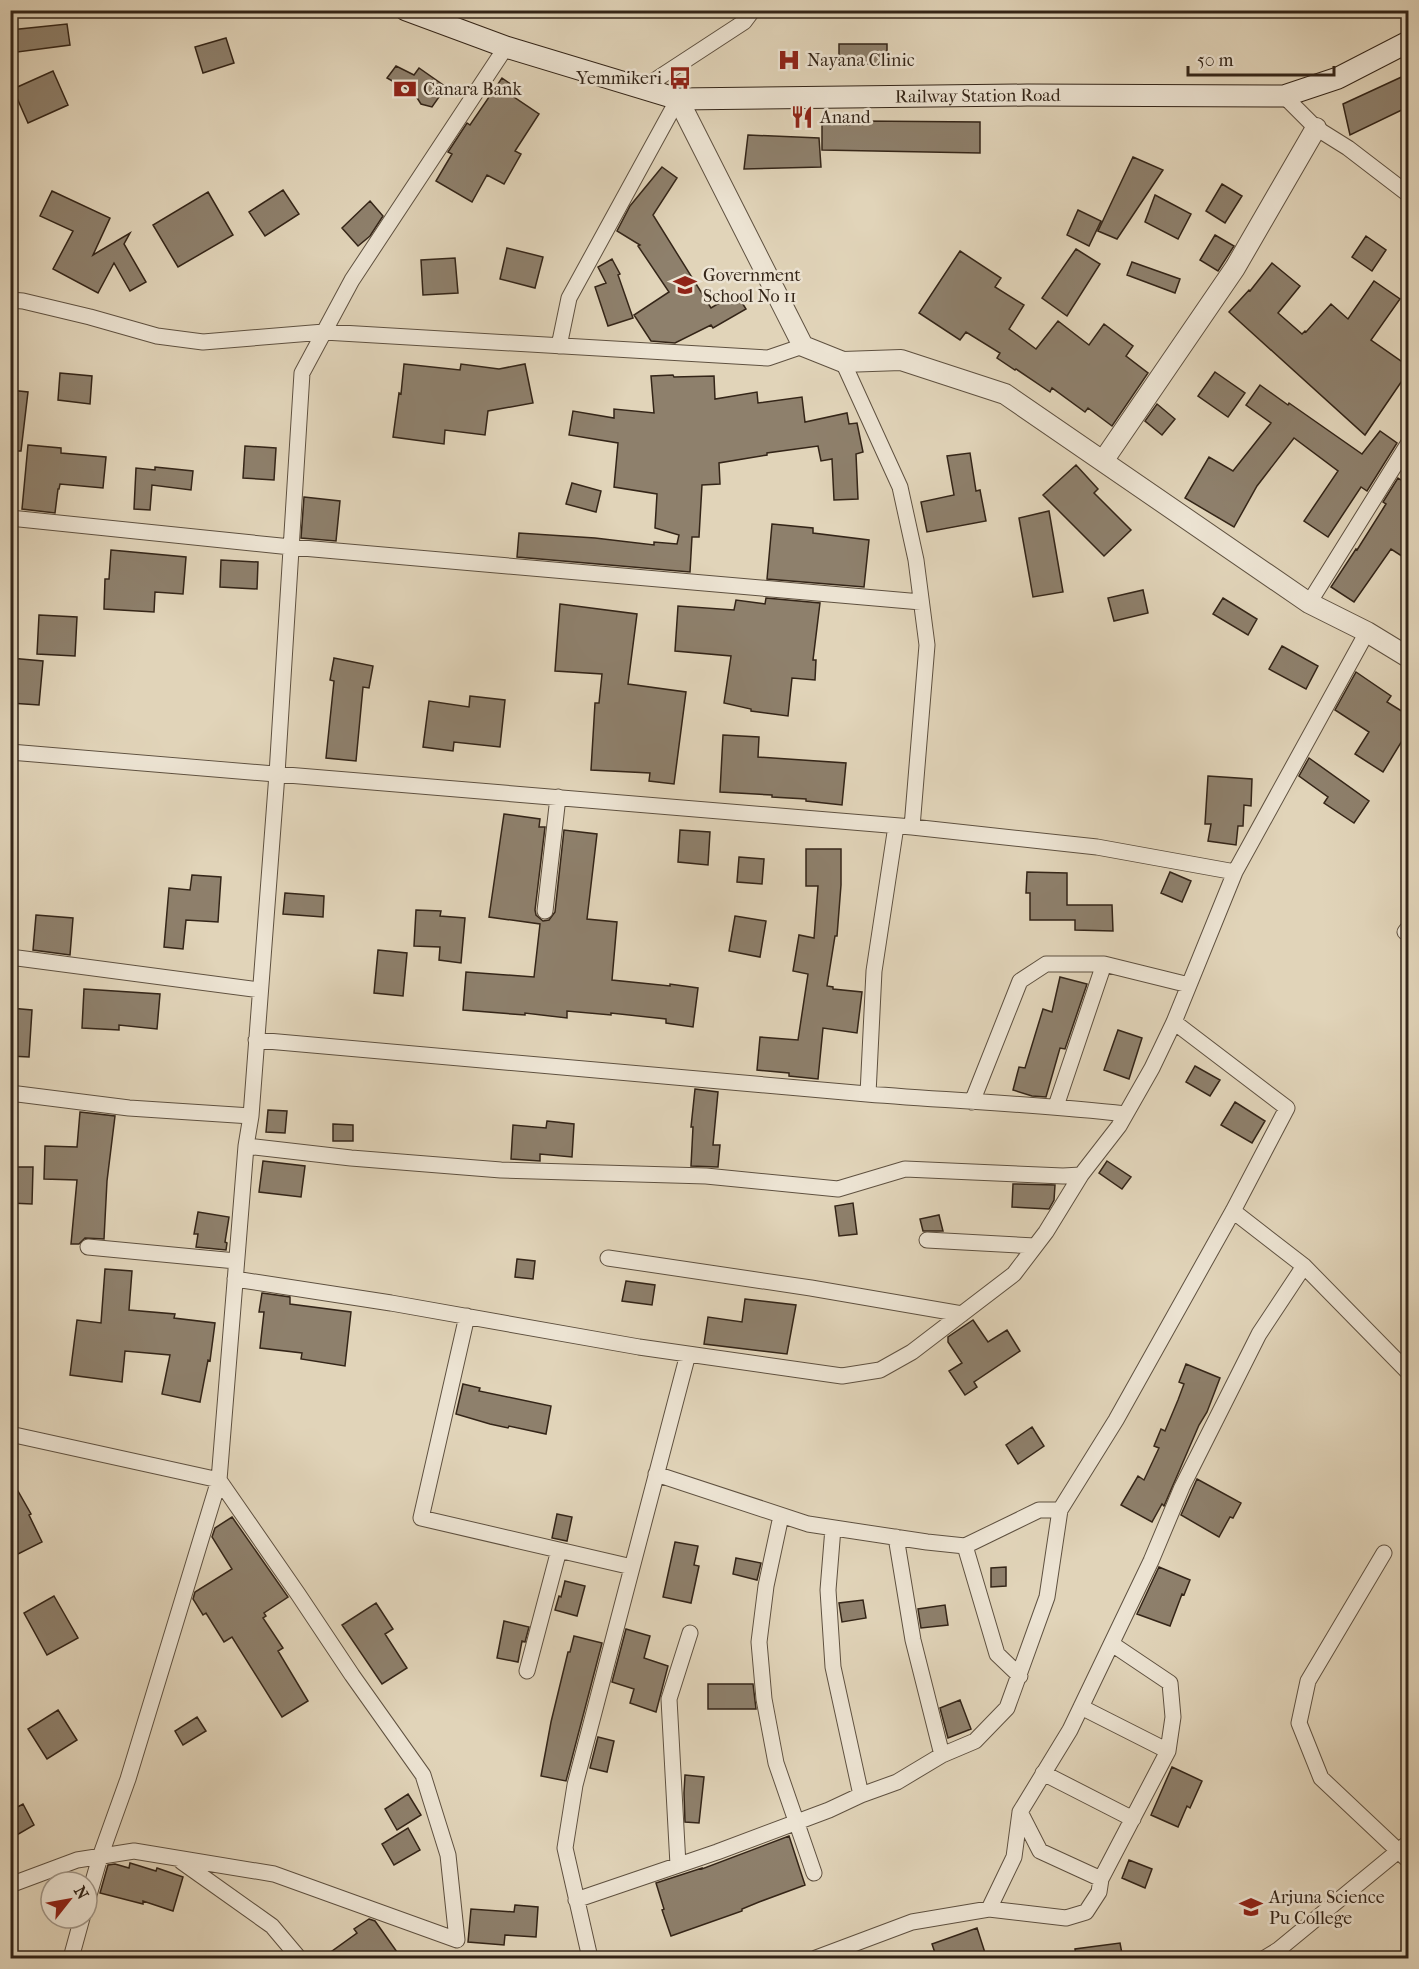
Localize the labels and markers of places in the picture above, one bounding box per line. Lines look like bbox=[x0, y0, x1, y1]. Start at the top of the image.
hospital icon: Nayana Clinic bbox=[776, 47, 802, 73]
place label: Nayana Clinic bbox=[807, 50, 915, 71]
bus stop icon: Yemmikeri bbox=[667, 65, 693, 91]
place label: Yemmikeri bbox=[575, 68, 663, 89]
bank icon: Canara Bank bbox=[392, 76, 418, 102]
place label: Canara Bank bbox=[423, 79, 523, 100]
restaurant icon: Anand bbox=[789, 104, 815, 130]
place label: Anand bbox=[819, 107, 871, 128]
place label: Government School No 11 bbox=[703, 265, 801, 307]
school or university icon: Government School No 11 bbox=[672, 272, 698, 298]
place label: Arjuna Science Pu College bbox=[1268, 1887, 1385, 1929]
school or university icon: Arjuna Science Pu College bbox=[1238, 1894, 1264, 1920]

